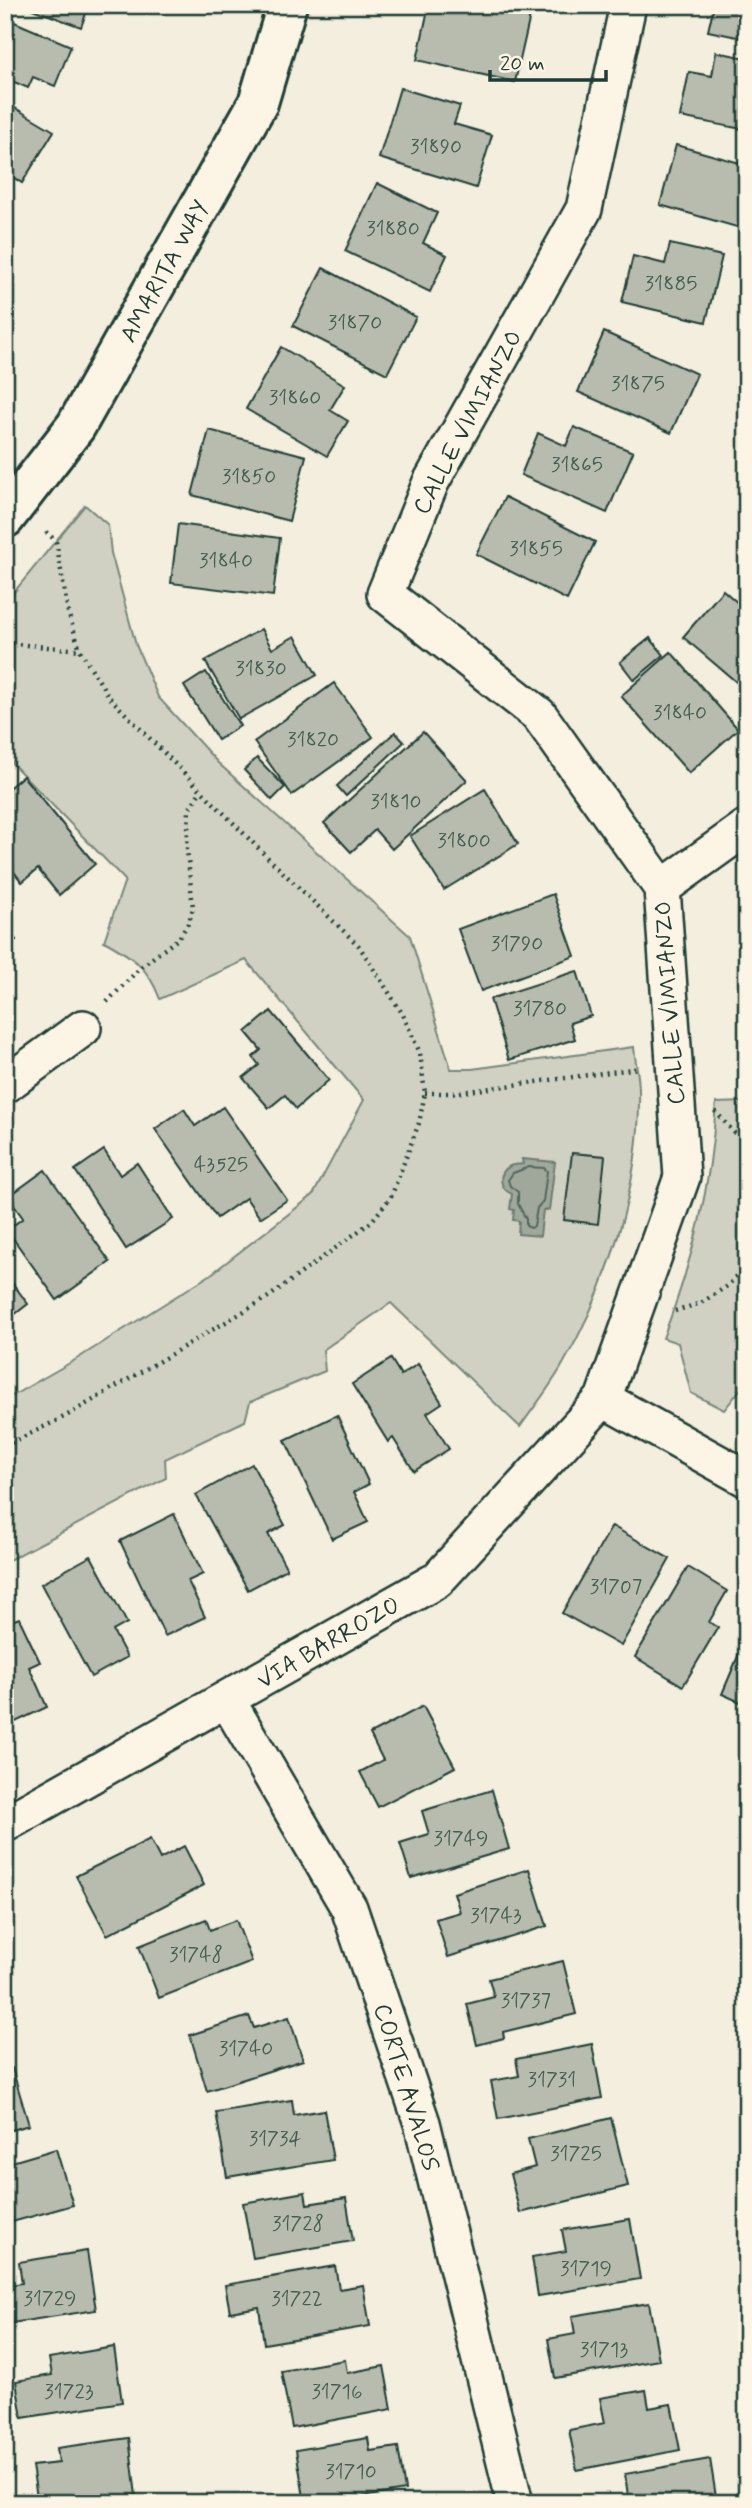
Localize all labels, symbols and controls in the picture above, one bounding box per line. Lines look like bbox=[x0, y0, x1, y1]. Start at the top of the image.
scale bar bbox=[490, 38, 605, 82]
text: 20 m bbox=[500, 50, 545, 78]
house number: 31890 bbox=[410, 133, 462, 161]
street label: AMARITA WAY bbox=[114, 195, 217, 348]
house number: 31880 bbox=[366, 215, 420, 243]
house number: 31885 bbox=[645, 270, 697, 298]
house number: 31870 bbox=[328, 309, 382, 337]
street label: CALLE VIMIANZO bbox=[407, 325, 530, 520]
house number: 31875 bbox=[611, 370, 665, 398]
house number: 31860 bbox=[269, 384, 321, 412]
house number: 31865 bbox=[551, 451, 603, 479]
house number: 31850 bbox=[222, 463, 276, 491]
house number: 31855 bbox=[509, 535, 563, 563]
house number: 31840 bbox=[199, 547, 253, 575]
house number: 31830 bbox=[235, 655, 287, 683]
house number: 31840 bbox=[653, 699, 707, 727]
house number: 31820 bbox=[287, 726, 339, 754]
house number: 31810 bbox=[370, 788, 422, 816]
house number: 31800 bbox=[437, 827, 491, 855]
street label: CALLE VIMIANZO bbox=[648, 900, 693, 1106]
house number: 31790 bbox=[491, 930, 543, 958]
house number: 31780 bbox=[513, 995, 567, 1023]
house number: 43525 bbox=[194, 1151, 248, 1179]
house number: 31707 bbox=[590, 1573, 642, 1601]
street label: VIA BARROZO bbox=[252, 1590, 406, 1697]
house number: 31749 bbox=[434, 1825, 488, 1853]
house number: 31743 bbox=[470, 1902, 522, 1930]
house number: 31748 bbox=[169, 1941, 223, 1969]
house number: 31737 bbox=[501, 1987, 551, 2015]
street label: CORTE AVALOS bbox=[365, 2000, 446, 2175]
house number: 31740 bbox=[219, 2035, 273, 2063]
house number: 31731 bbox=[528, 2066, 576, 2094]
house number: 31734 bbox=[249, 2125, 301, 2153]
house number: 31725 bbox=[550, 2140, 602, 2168]
house number: 31728 bbox=[272, 2210, 324, 2238]
house number: 31719 bbox=[560, 2255, 612, 2283]
house number: 31729 bbox=[23, 2285, 77, 2313]
house number: 31722 bbox=[271, 2285, 323, 2313]
house number: 31713 bbox=[580, 2336, 628, 2364]
house number: 31723 bbox=[44, 2378, 94, 2406]
house number: 31716 bbox=[311, 2378, 363, 2406]
house number: 31710 bbox=[325, 2458, 377, 2486]

